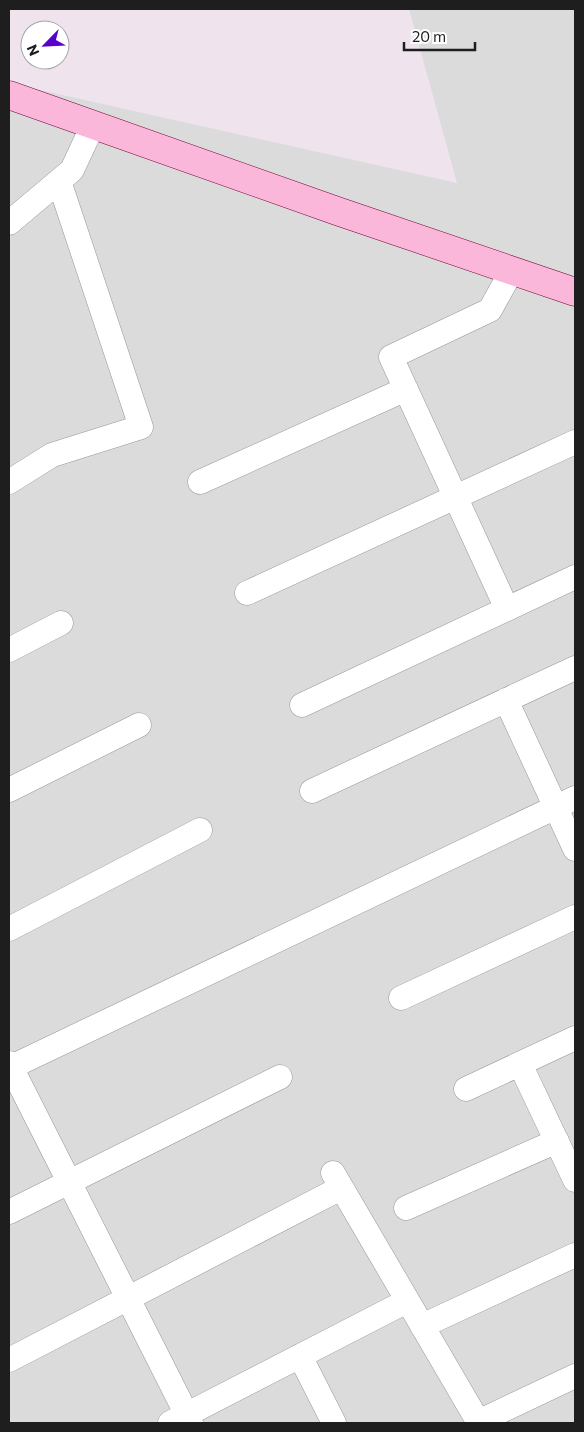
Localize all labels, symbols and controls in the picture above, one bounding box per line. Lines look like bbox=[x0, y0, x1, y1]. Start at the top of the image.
north arrow bbox=[20, 20, 70, 70]
scale bar bbox=[404, 20, 475, 52]
text: 20 m bbox=[412, 27, 446, 45]
text: N bbox=[23, 42, 43, 59]

